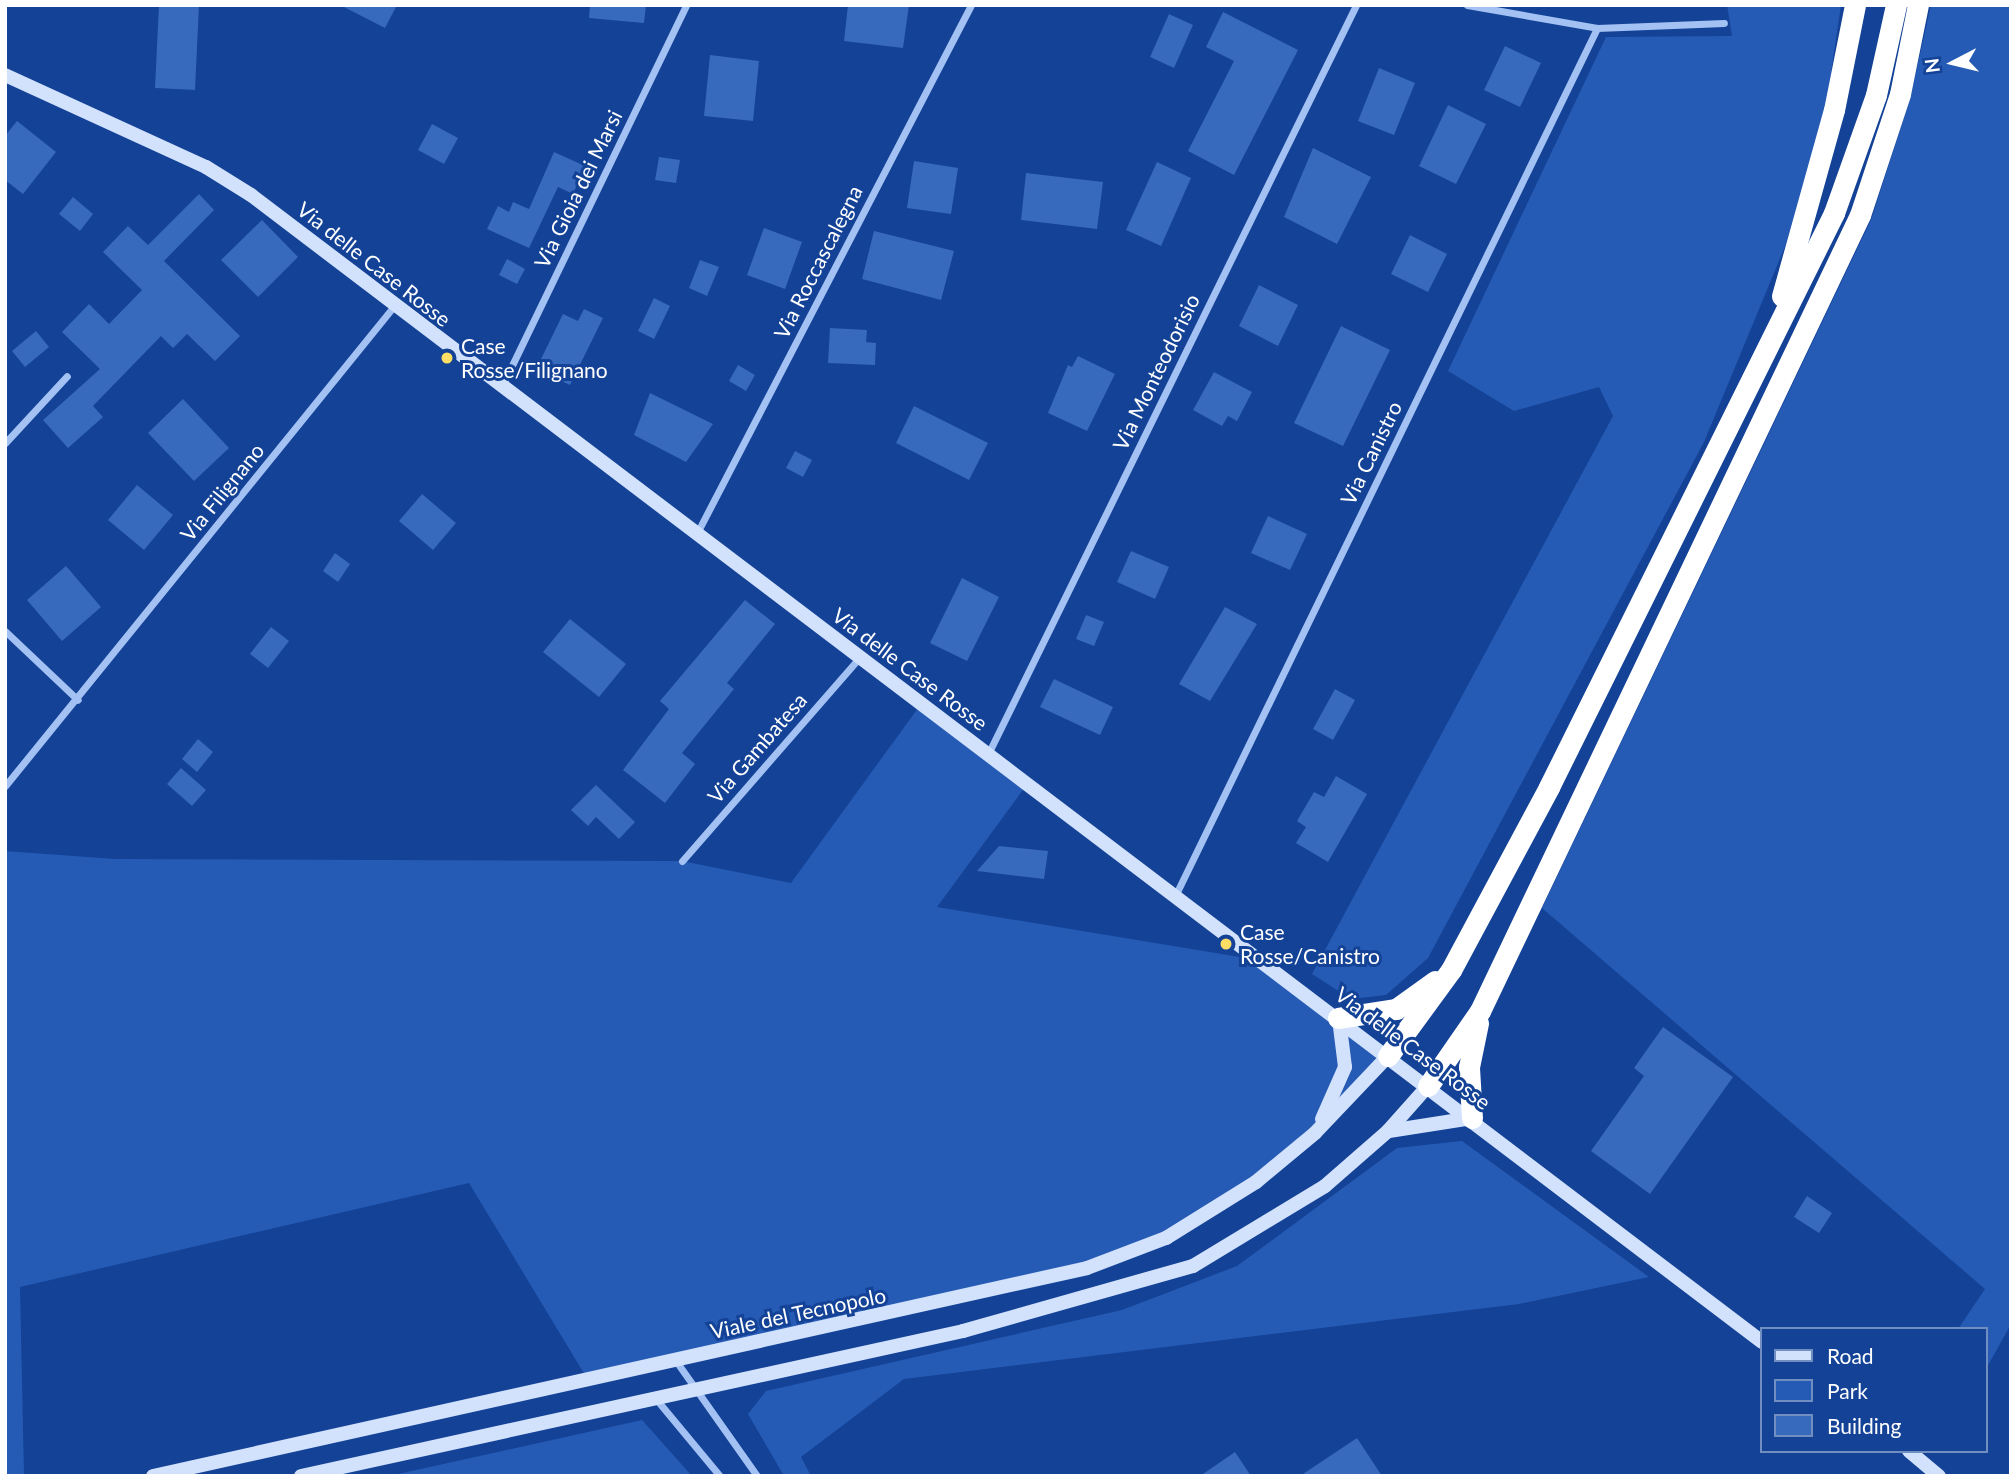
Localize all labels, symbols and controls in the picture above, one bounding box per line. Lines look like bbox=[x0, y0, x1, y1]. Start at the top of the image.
north arrow bbox=[1918, 28, 1988, 98]
text: N bbox=[1919, 57, 1944, 74]
street label: Via Gioia dei Marsi bbox=[529, 106, 627, 272]
street label: Via Roccascalegna bbox=[769, 181, 867, 343]
street label: Via delle Case Rosse bbox=[292, 196, 456, 332]
street label: Via Monteodorisio bbox=[1107, 290, 1205, 454]
place label: Case Rosse/Filignano bbox=[461, 333, 608, 383]
marker: Case Rosse/Filignano bbox=[439, 350, 455, 366]
street label: Via Canistro bbox=[1335, 397, 1407, 509]
street label: Via Filignano bbox=[175, 438, 269, 546]
street label: Via delle Case Rosse bbox=[827, 602, 993, 736]
street label: Via Gambatesa bbox=[702, 688, 812, 808]
place label: Case Rosse/Canistro bbox=[1240, 919, 1380, 969]
marker: Case Rosse/Canistro bbox=[1218, 936, 1234, 952]
street label: Via delle Case Rosse bbox=[1330, 981, 1496, 1115]
street label: Viale del Tecnopolo bbox=[708, 1282, 888, 1344]
legend bbox=[1760, 1327, 1988, 1453]
text: Road bbox=[1827, 1343, 1874, 1368]
text: Park bbox=[1827, 1378, 1868, 1403]
text: Building bbox=[1827, 1413, 1902, 1438]

